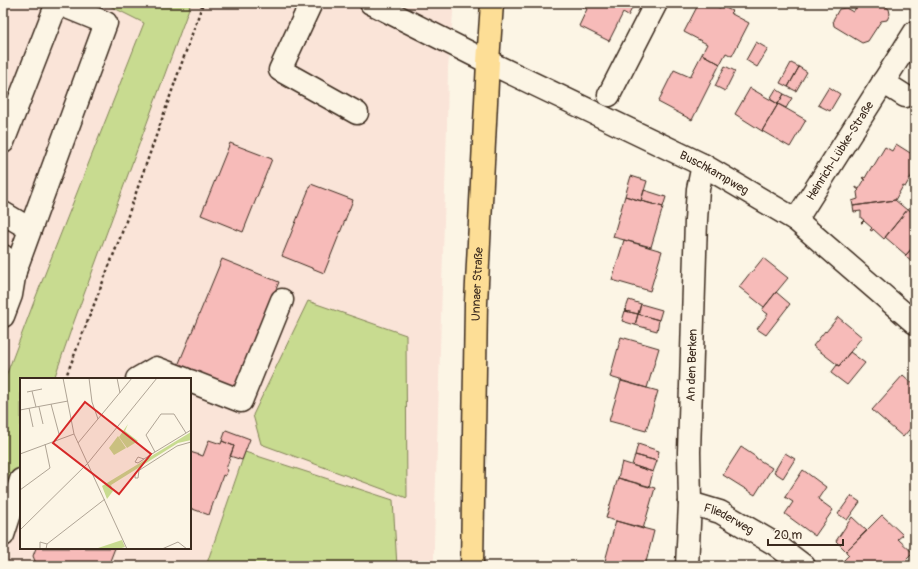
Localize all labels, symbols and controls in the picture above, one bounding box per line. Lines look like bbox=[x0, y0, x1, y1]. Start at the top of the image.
street label: Heinrich-Lübke-Straße bbox=[803, 98, 877, 203]
street label: Buschkampweg bbox=[677, 147, 752, 198]
street label: Unnaer Straße bbox=[468, 247, 486, 321]
street label: An den Berken bbox=[683, 328, 700, 402]
inset map bbox=[20, 378, 191, 549]
street label: Fliederweg bbox=[702, 500, 757, 538]
scale bar bbox=[768, 521, 843, 547]
text: 20 m bbox=[774, 528, 803, 543]

